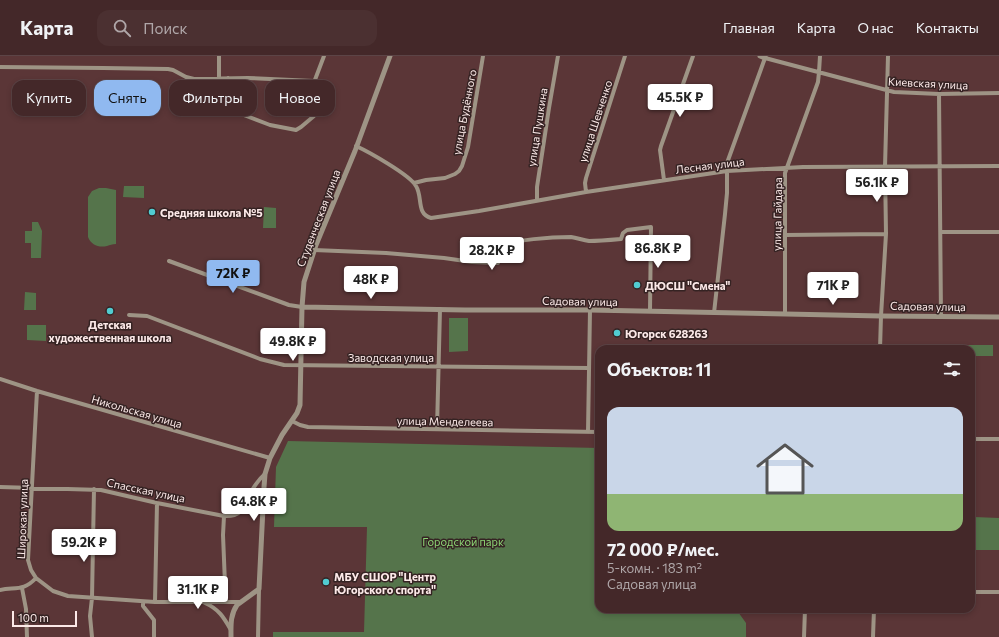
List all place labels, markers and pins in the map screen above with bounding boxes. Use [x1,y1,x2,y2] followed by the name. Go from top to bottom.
[643,84,717,118] pin: 45.5K ₽
[840,169,914,203] pin: 56.1K ₽
[160,206,263,219] place label: Средняя школа №5
[147,207,157,217] marker: Средняя школа №5
[621,235,695,269] pin: 86.8K ₽
[455,237,529,271] pin: 28.2K ₽
[205,260,261,294] pin: 72K ₽
[343,266,399,300] pin: 48K ₽
[805,272,861,306] pin: 71K ₽
[645,279,731,292] place label: ДЮСШ "Смена"
[632,280,642,290] marker: ДЮСШ "Смена"
[105,306,115,316] marker: Детская художественная школа
[49,318,172,344] place label: Детская художественная школа
[625,327,708,340] place label: Югорск 628263
[256,328,330,362] pin: 49.8K ₽
[612,328,622,338] marker: Югорск 628263
[217,488,291,522] pin: 64.8K ₽
[47,529,121,563] pin: 59.2K ₽
[334,570,436,596] place label: МБУ СШОР "Центр Югорского спорта"
[161,576,235,610] pin: 31.1K ₽
[321,577,331,587] marker: МБУ СШОР "Центр Югорского спорта"

